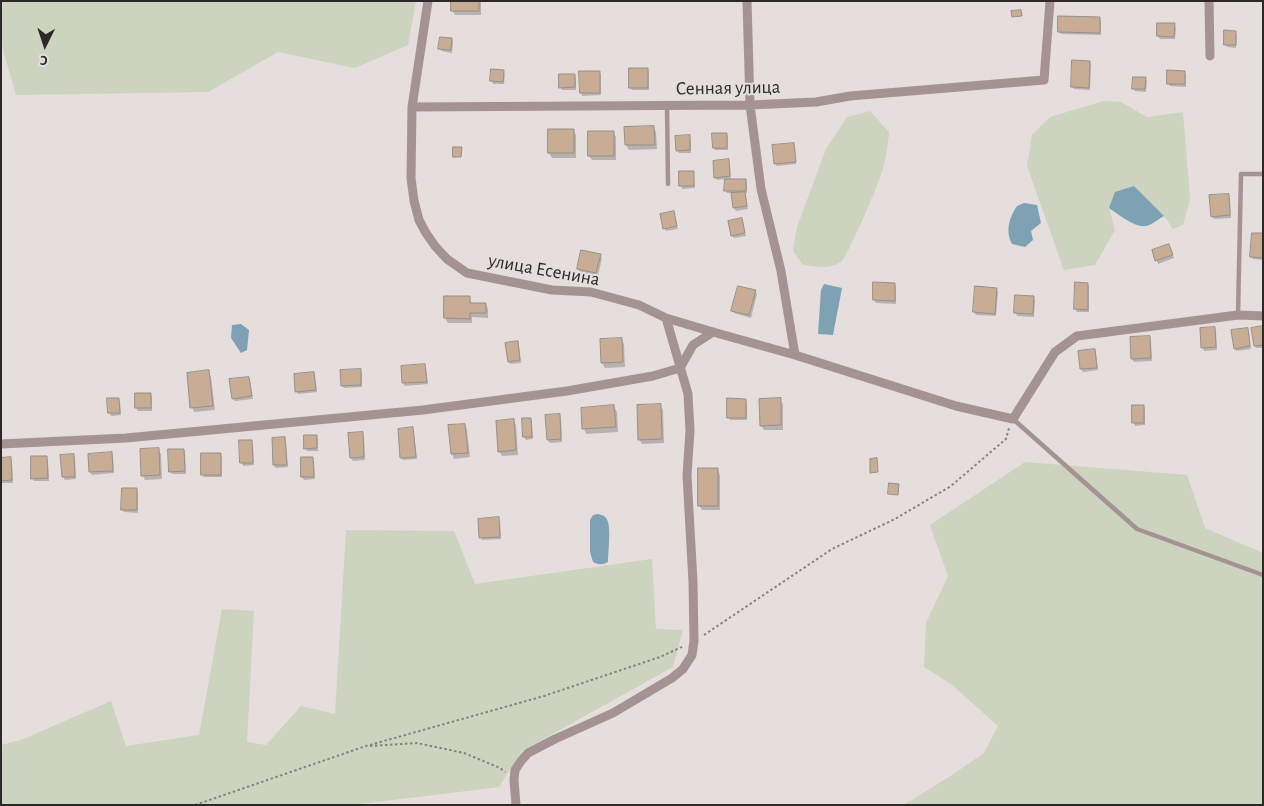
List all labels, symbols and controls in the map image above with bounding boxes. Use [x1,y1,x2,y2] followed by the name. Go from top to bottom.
[20,20,70,70] north arrow
[40,53,48,67] text: С
[675,76,781,100] street label: Сенная улица
[486,249,602,291] street label: улица Есенина

